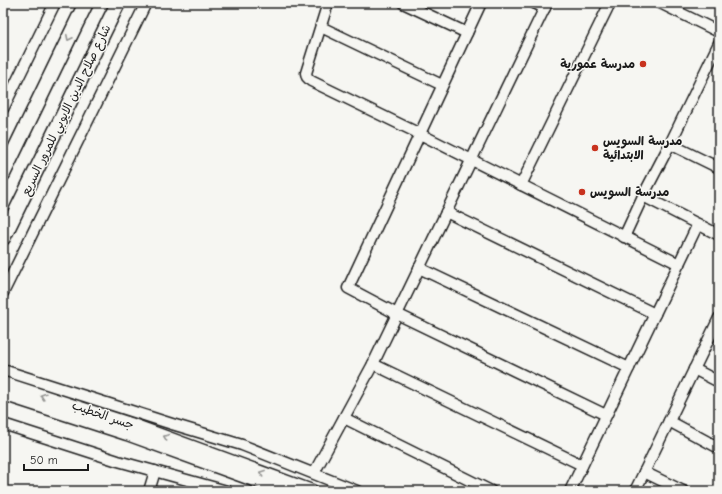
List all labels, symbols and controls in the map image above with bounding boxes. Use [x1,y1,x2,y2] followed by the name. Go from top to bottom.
[18,22,117,200] street label: شارع صلاح الدين الايوبي للمرور السريع
[66,34,74,41] one-way arrow
[560,57,635,72] place label: مدرسة عمورية
[638,59,648,69] marker: مدرسة عمورية
[603,134,682,162] place label: مدرسة السويس الابتدائية
[590,143,600,153] marker: مدرسة السويس الابتدائية
[590,185,669,200] place label: مدرسة السويس
[577,187,587,197] marker: مدرسة السويس
[40,392,47,400] one-way arrow
[70,398,136,433] street label: جسر الخطيب
[163,434,170,442] one-way arrow
[24,446,88,472] scale bar
[30,453,58,467] text: 50 m
[259,469,266,477] one-way arrow

